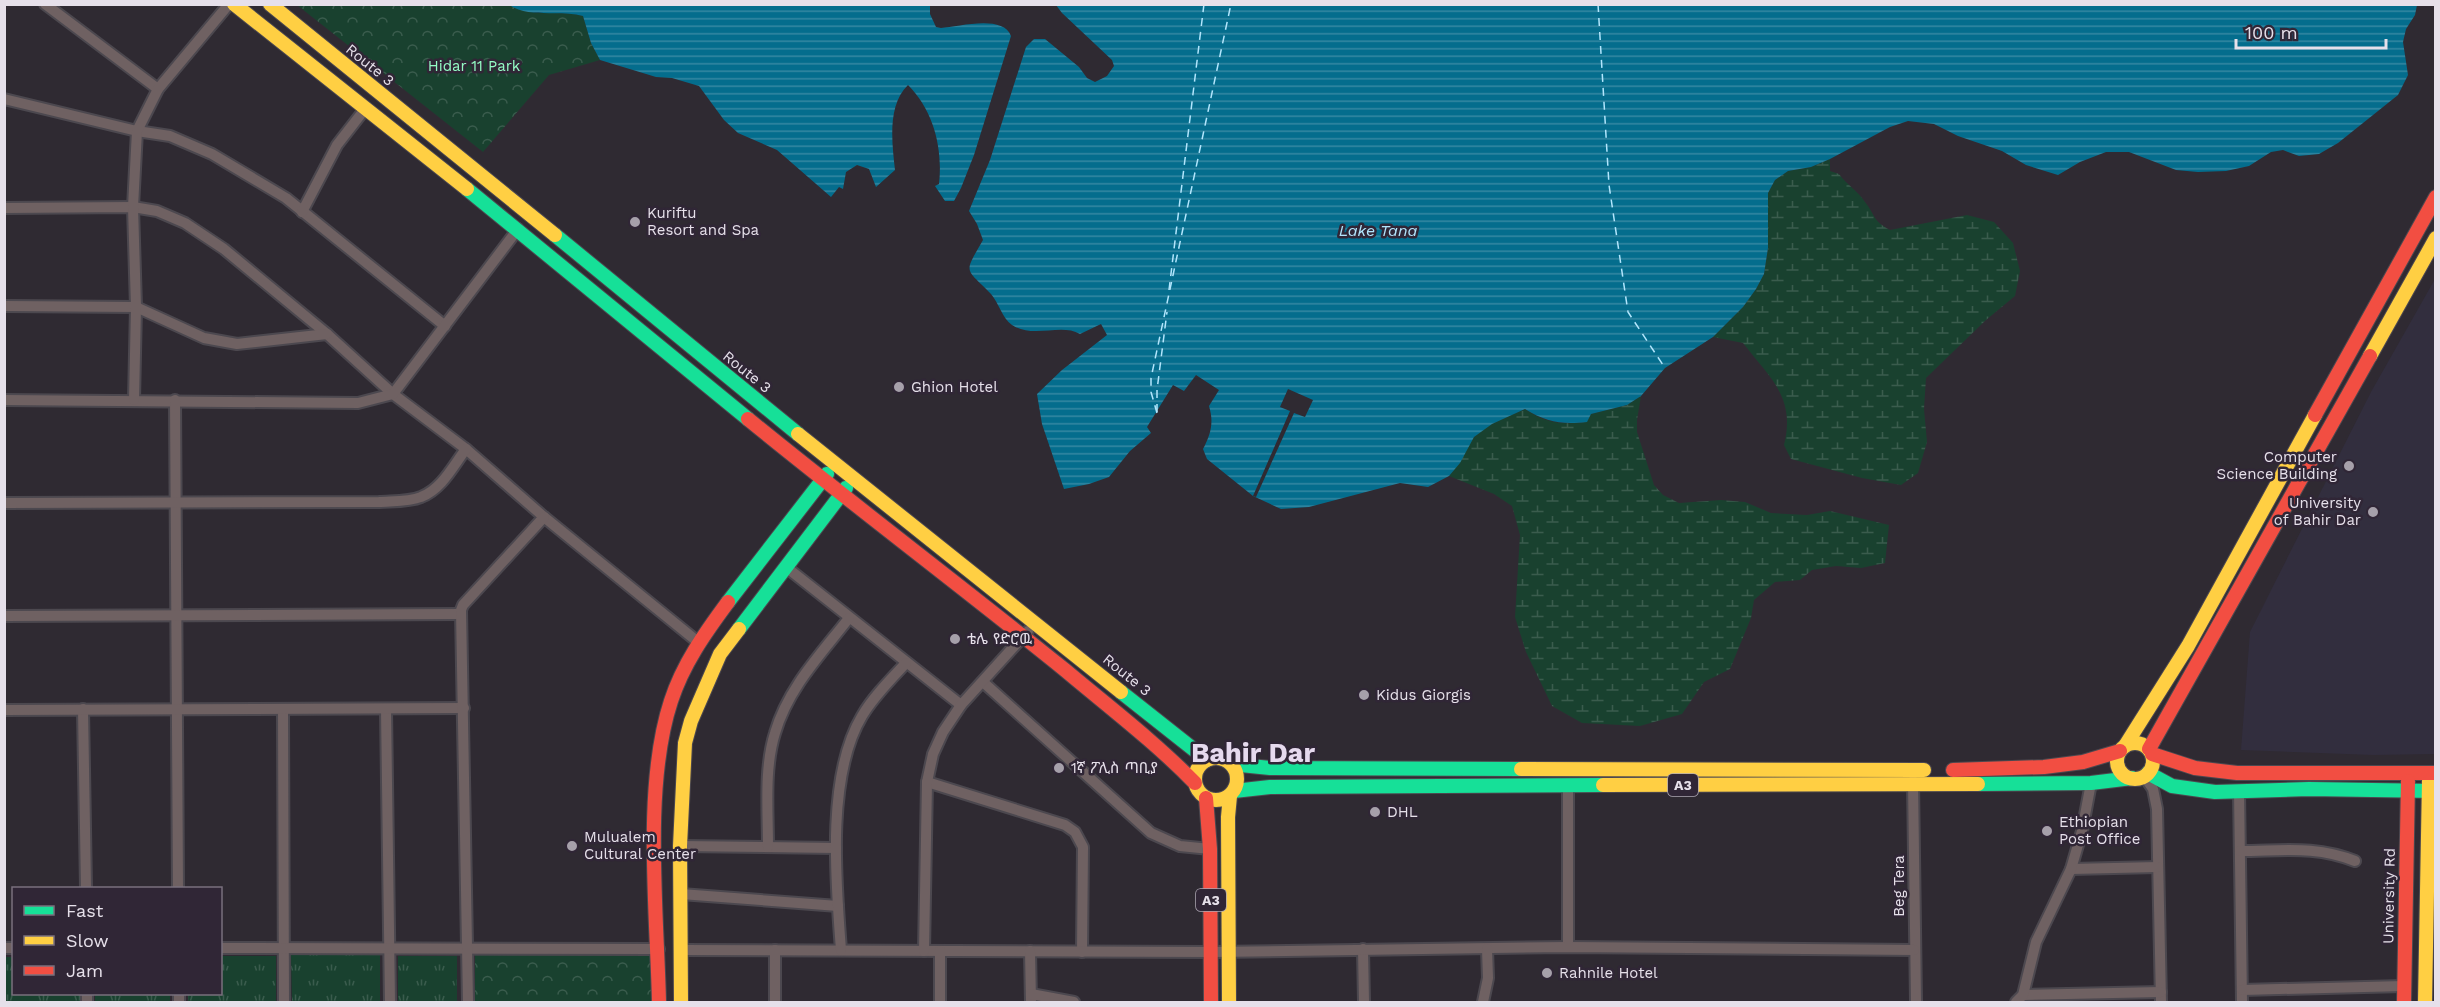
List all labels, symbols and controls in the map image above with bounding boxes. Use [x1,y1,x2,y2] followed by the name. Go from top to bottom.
[2236,12,2386,50] scale bar
[2245,22,2298,43] text: 100 m
[342,40,398,90] street label: Route 3
[428,57,521,75] park label: Hidar 11 Park
[647,204,760,239] place label: Kuriftu Resort and Spa
[628,215,642,229] marker: Kuriftu Resort and Spa
[1339,221,1417,240] water label: Lake Tana
[719,347,775,397] street label: Route 3
[911,378,998,396] place label: Ghion Hotel
[892,380,906,394] marker: Ghion Hotel
[2217,448,2337,483] place label: Computer Science Building
[2342,459,2356,473] marker: Computer Science Building
[2274,494,2361,529] place label: University of Bahir Dar
[2366,505,2380,519] marker: University of Bahir Dar
[967,630,1032,648] place label: ቴሌ የድሮዉ
[948,632,962,646] marker: ቴሌ የድሮዉ
[1099,650,1155,700] street label: Route 3
[1376,686,1471,704] place label: Kidus Giorgis
[1357,688,1371,702] marker: Kidus Giorgis
[1191,737,1315,769] district label: Bahir Dar
[1071,759,1158,777] place label: 1ኛ ፖሊስ ጣቢያ
[1052,761,1066,775] marker: 1ኛ ፖሊስ ጣቢያ
[1668,774,1698,796] road number: A3
[1387,803,1418,821] place label: DHL
[1368,805,1382,819] marker: DHL
[2059,813,2140,848] place label: Ethiopian Post Office
[2040,824,2054,838] marker: Ethiopian Post Office
[584,828,696,863] place label: Mulualem Cultural Center
[565,839,579,853] marker: Mulualem Cultural Center
[2379,848,2399,944] street label: University Rd
[1890,855,1908,917] street label: Beg Tera
[12,887,222,995] legend
[1196,889,1226,911] road number: A3
[66,900,104,921] text: Fast
[66,930,109,951] text: Slow
[66,960,103,981] text: Jam
[1559,964,1658,982] place label: Rahnile Hotel
[1540,966,1554,980] marker: Rahnile Hotel

